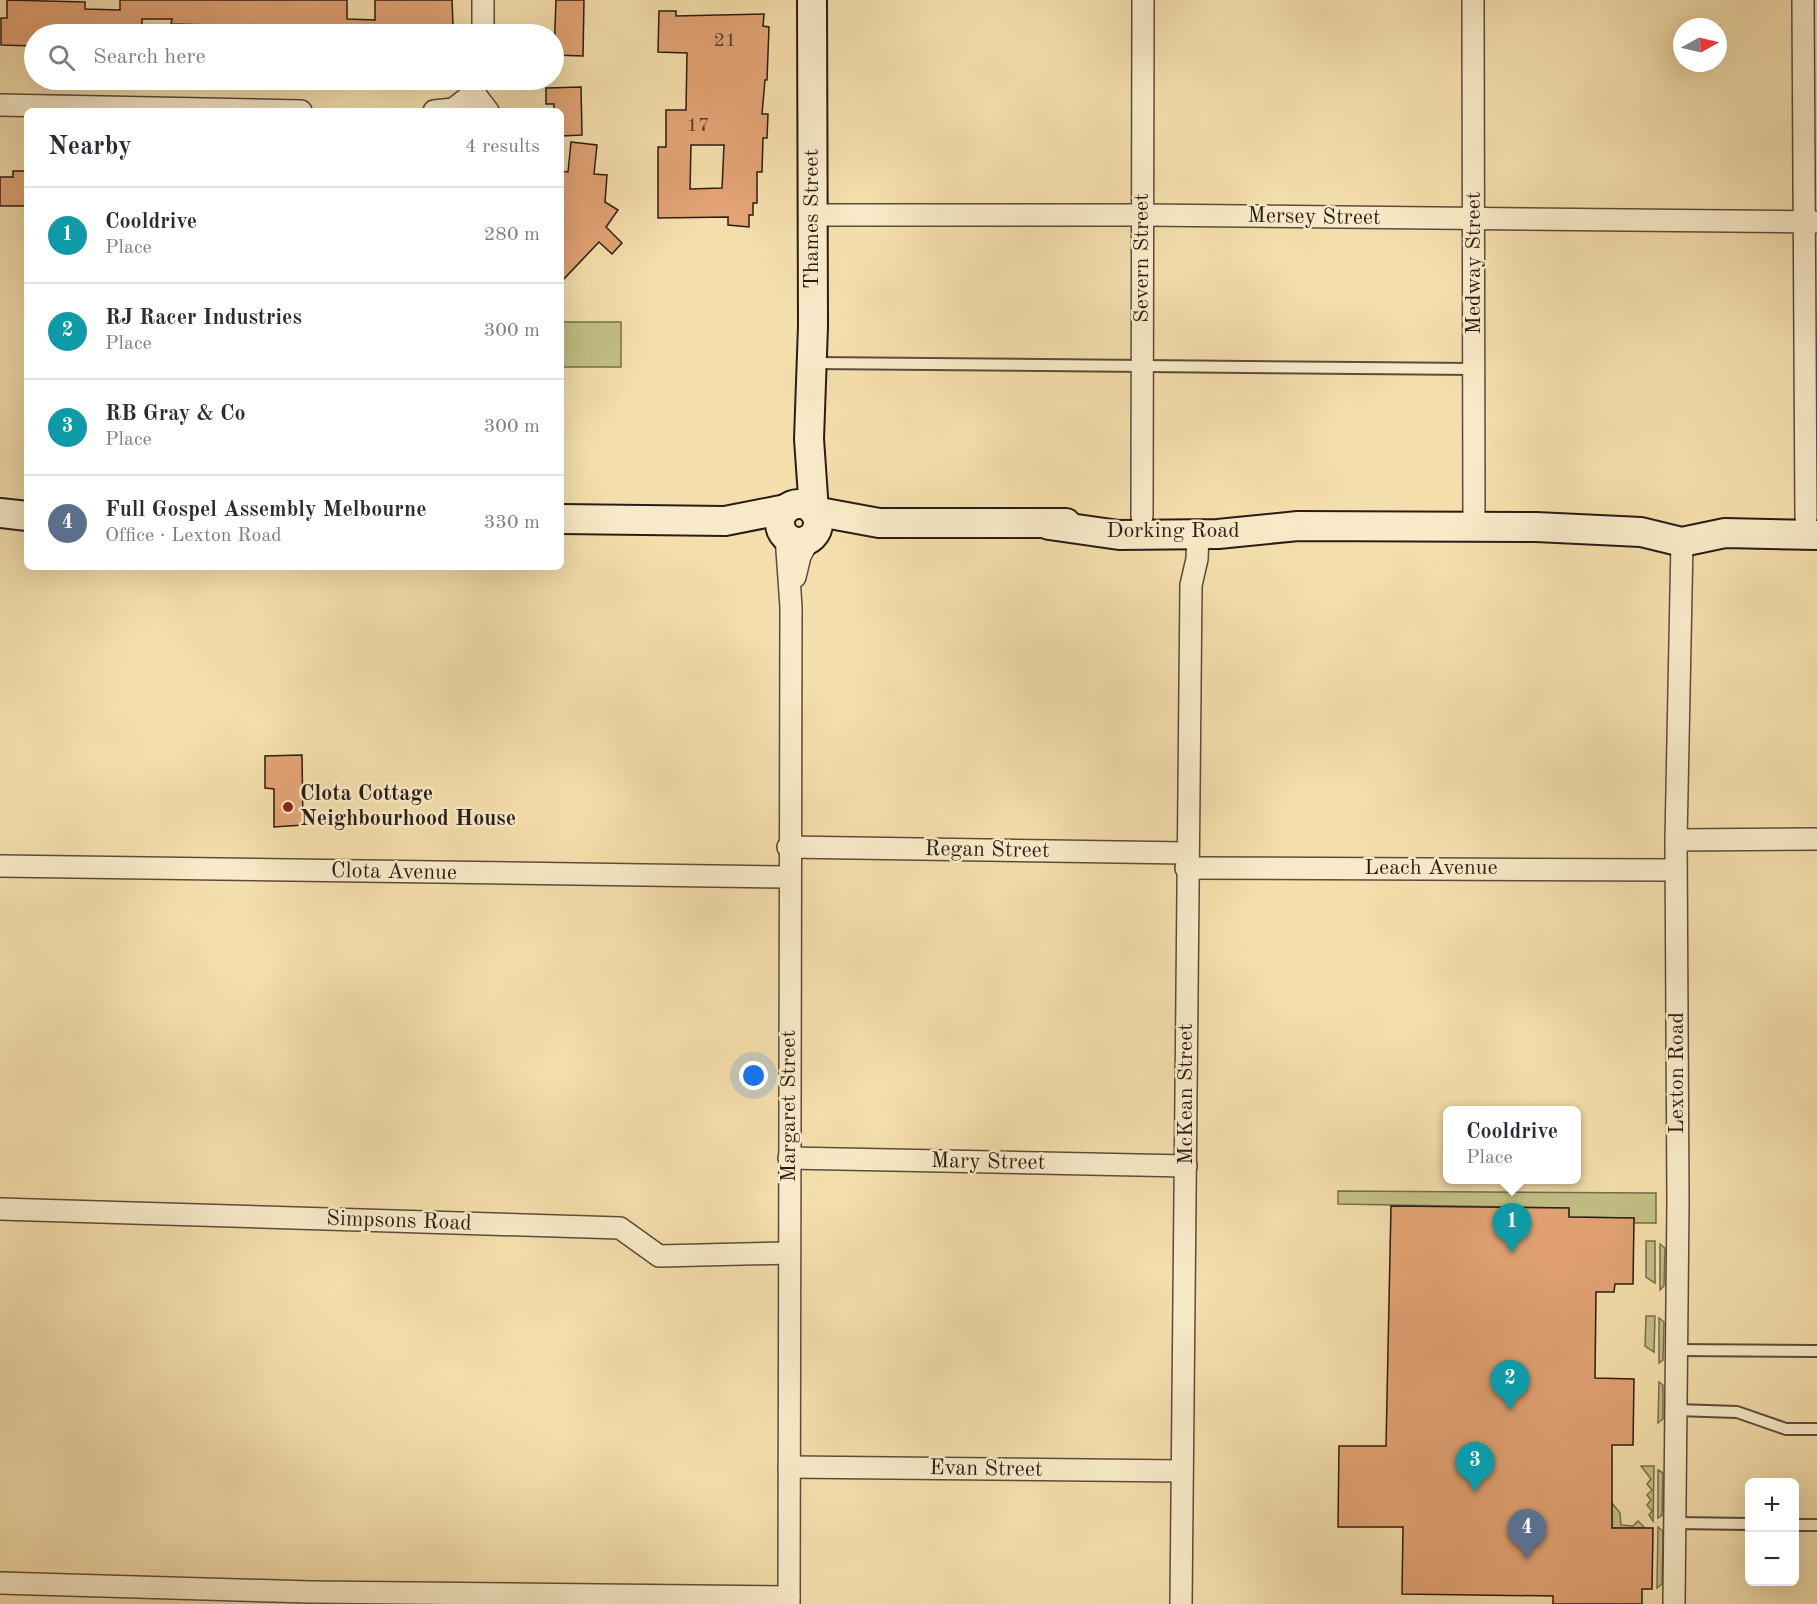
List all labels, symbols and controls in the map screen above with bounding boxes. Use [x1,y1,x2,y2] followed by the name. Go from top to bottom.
[1673,18,1727,72] north arrow
[24,24,564,90] search box
[713,31,737,51] house number: 21
[45,41,78,74] icon: search
[93,46,206,68] text: Search here
[686,116,710,136] house number: 17
[48,134,132,160] text: Nearby
[465,137,540,157] text: 4 results
[801,149,823,289] street label: Thames Street
[1463,191,1485,335] street label: Medway Street
[1131,193,1153,323] street label: Severn Street
[1247,205,1381,229] street label: Mersey Street
[105,211,197,233] text: Cooldrive
[62,225,73,245] text: 1
[484,225,540,245] text: 280 m
[105,238,152,258] text: Place
[105,307,302,329] text: RJ Racer Industries
[62,321,73,341] text: 2
[484,321,540,341] text: 300 m
[105,334,152,354] text: Place
[105,403,246,425] text: RB Gray & Co
[62,417,73,437] text: 3
[484,417,540,437] text: 300 m
[105,430,152,450] text: Place
[105,499,427,521] text: Full Gospel Assembly Melbourne
[62,513,73,533] text: 4
[484,513,540,533] text: 330 m
[1106,520,1240,542] street label: Dorking Road
[105,526,282,546] text: Office · Lexton Road
[300,783,516,830] place label: Clota Cottage Neighbourhood House
[281,800,295,814] marker: Clota Cottage Neighbourhood House
[924,838,1050,862] street label: Regan Street
[1364,857,1498,879] street label: Leach Avenue
[331,860,457,884] street label: Clota Avenue
[1666,1012,1688,1134] street label: Lexton Road
[1175,1023,1197,1165] street label: McKean Street
[778,1030,800,1182] street label: Margaret Street
[739,1061,768,1090] your location
[1443,1106,1581,1184] popup
[1466,1121,1558,1143] text: Cooldrive
[1466,1148,1513,1168] text: Place
[931,1150,1045,1174] street label: Mary Street
[1492,1204,1532,1253] pin: 1
[326,1207,472,1235] street label: Simpsons Road
[1490,1360,1530,1410] pin: 2
[1456,1442,1494,1492] pin: 3
[929,1457,1043,1481] street label: Evan Street
[1745,1478,1799,1586] map controls
[1745,1478,1799,1532] button: +
[1508,1510,1546,1559] pin: 4
[1745,1532,1799,1586] button: −

